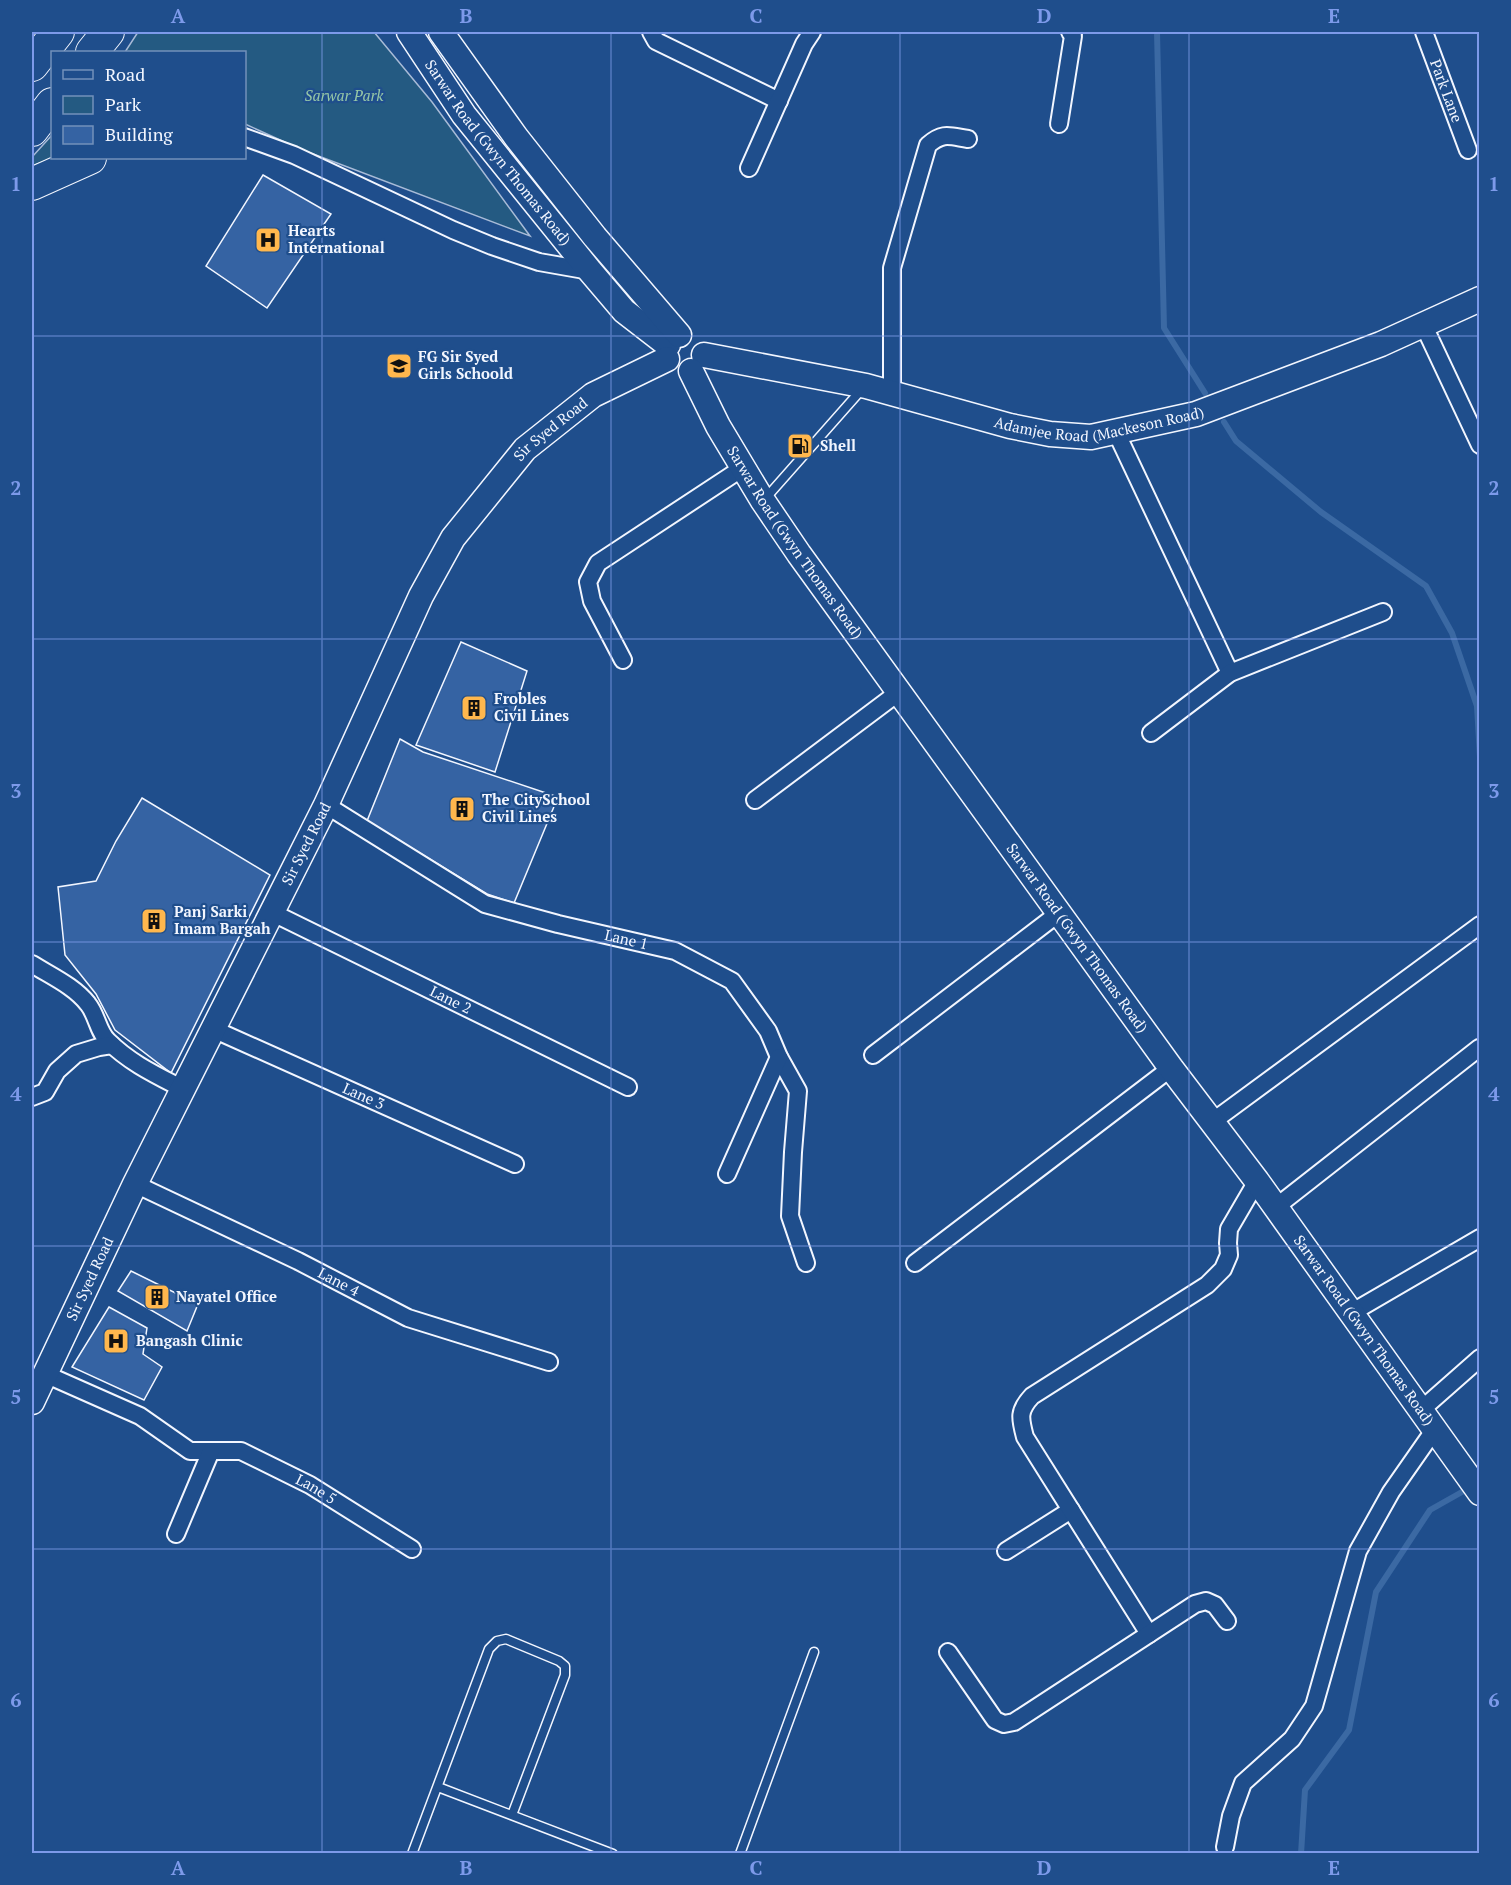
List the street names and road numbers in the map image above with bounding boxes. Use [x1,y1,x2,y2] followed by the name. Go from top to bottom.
[421,55,576,249] street label: Sarwar Road (Gwyn Thomas Road)
[1426,56,1468,125] street label: Park Lane
[508,392,591,465] street label: Sir Syed Road
[992,401,1206,446] street label: Adamjee Road (Mackeson Road)
[723,442,868,643] street label: Sarwar Road (Gwyn Thomas Road)
[276,799,335,888] street label: Sir Syed Road
[1002,839,1153,1036] street label: Sarwar Road (Gwyn Thomas Road)
[603,924,650,953] street label: Lane 1
[427,980,475,1018] street label: Lane 2
[340,1077,388,1114] street label: Lane 3
[1290,1231,1439,1429] street label: Sarwar Road (Gwyn Thomas Road)
[61,1233,118,1324] street label: Sir Syed Road
[315,1262,363,1300] street label: Lane 4
[293,1469,341,1508] street label: Lane 5

